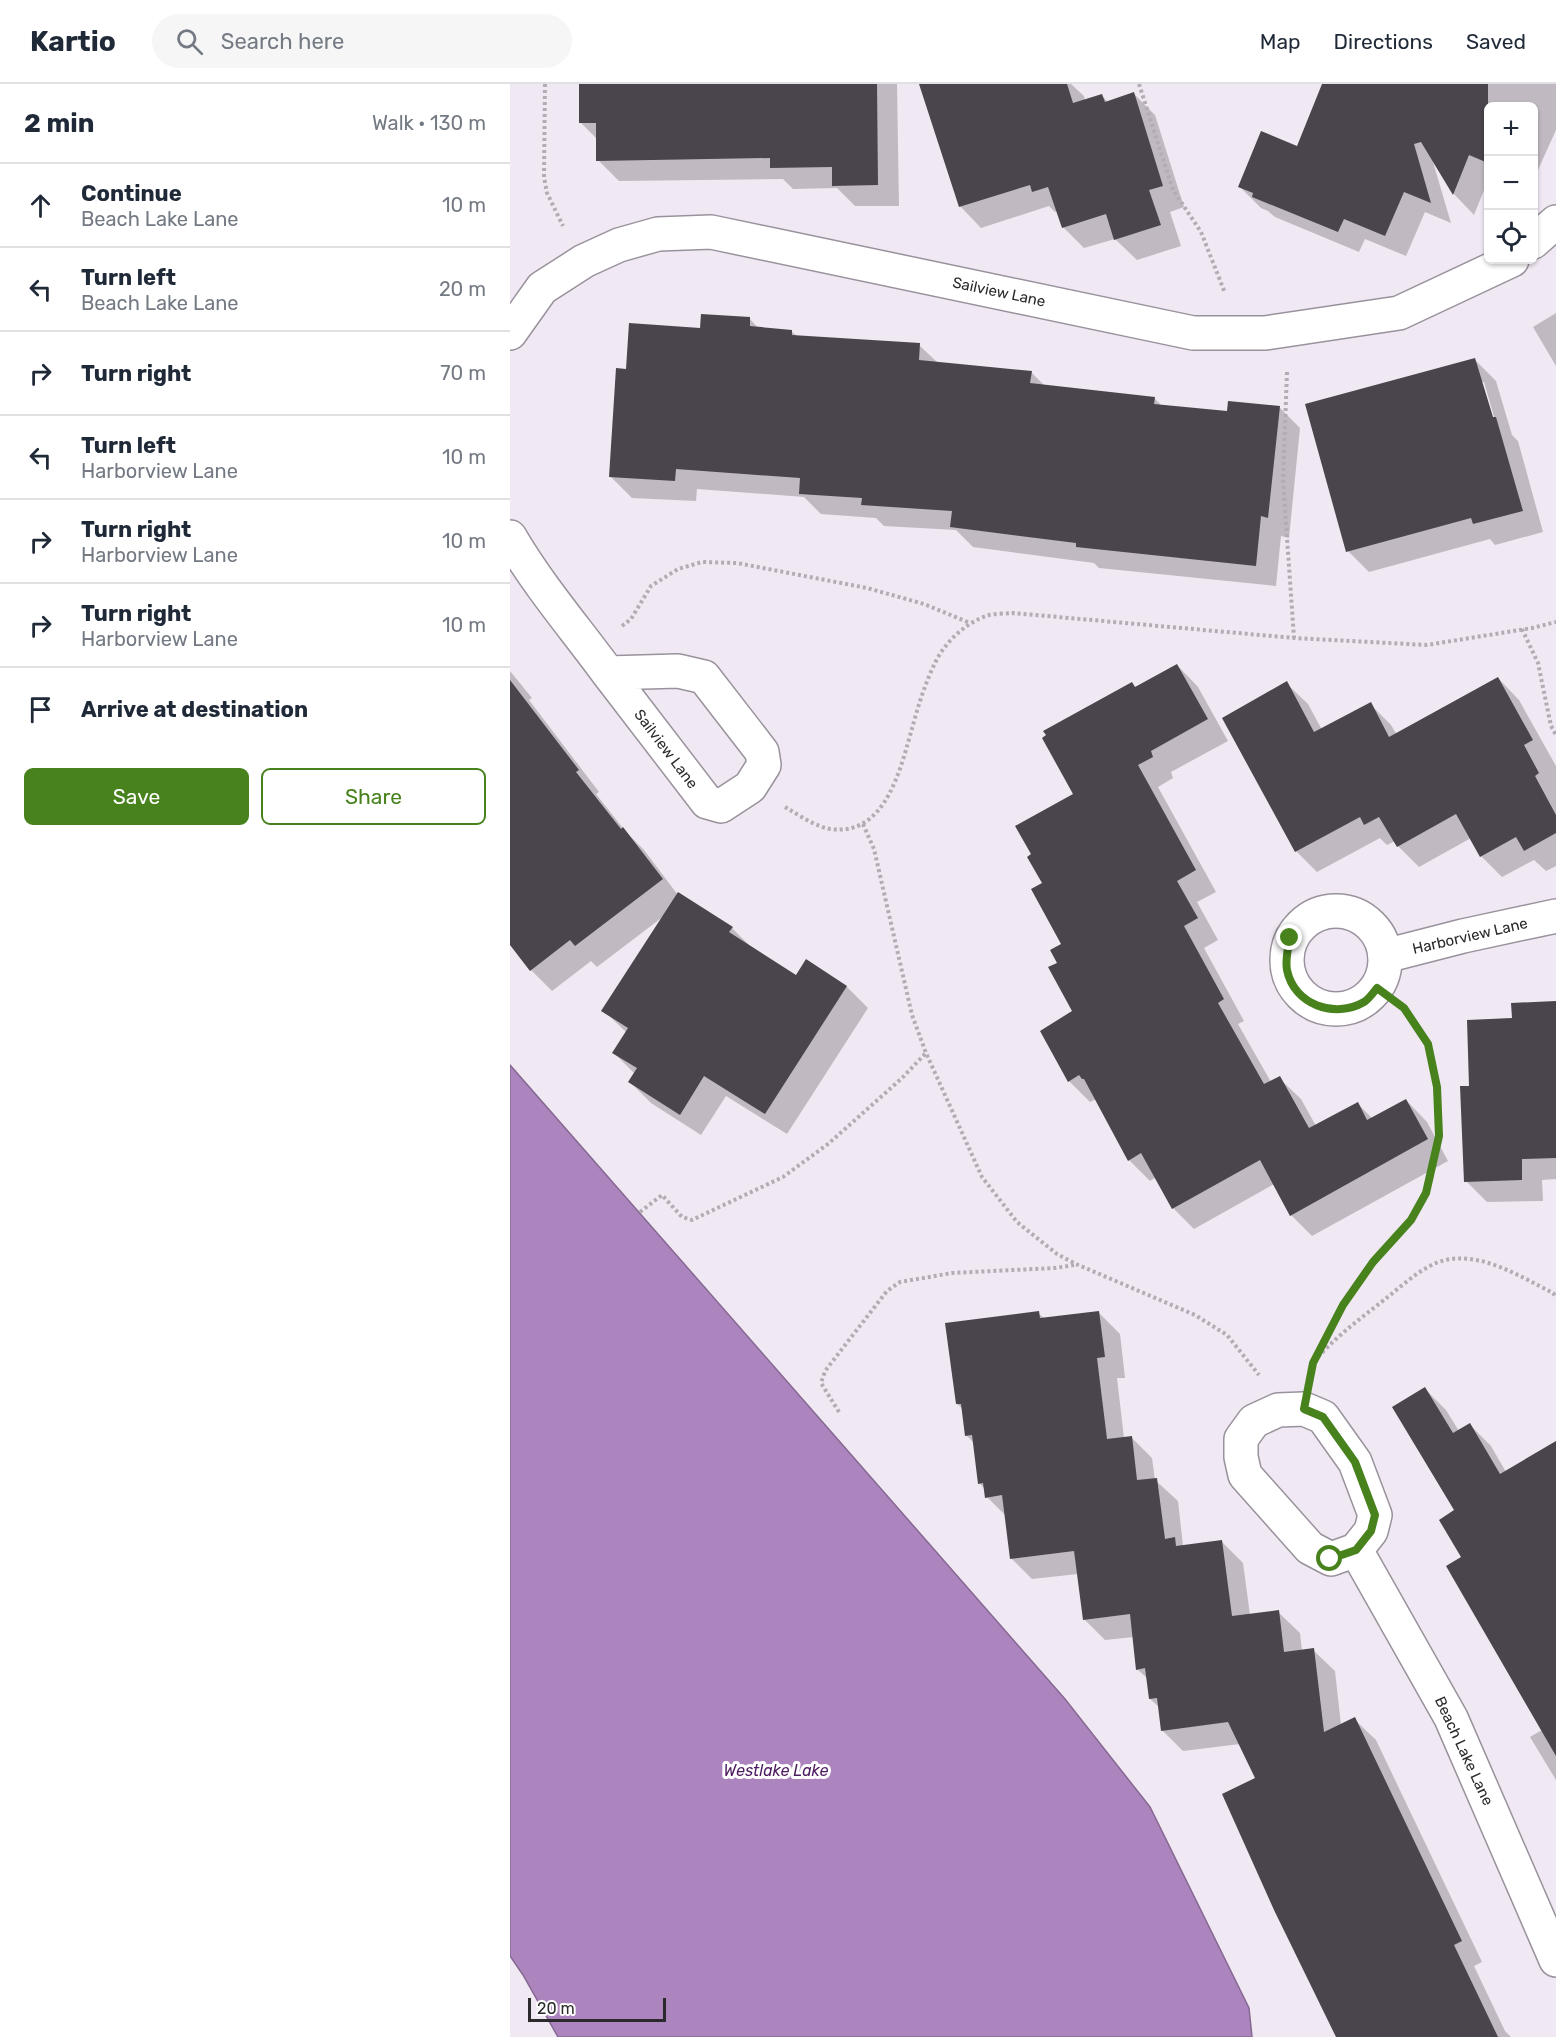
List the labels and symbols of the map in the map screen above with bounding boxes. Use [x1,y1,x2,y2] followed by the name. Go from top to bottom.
[951,273,1047,311] street label: Sailview Lane
[630,706,702,792] street label: Sailview Lane
[1411,914,1529,958] street label: Harborview Lane
[1276,924,1302,950] route end
[1316,1545,1342,1571] route start
[1431,1694,1497,1808] street label: Beach Lake Lane
[724,1761,828,1780] water label: Westlake Lake
[528,1995,666,2022] scale bar

